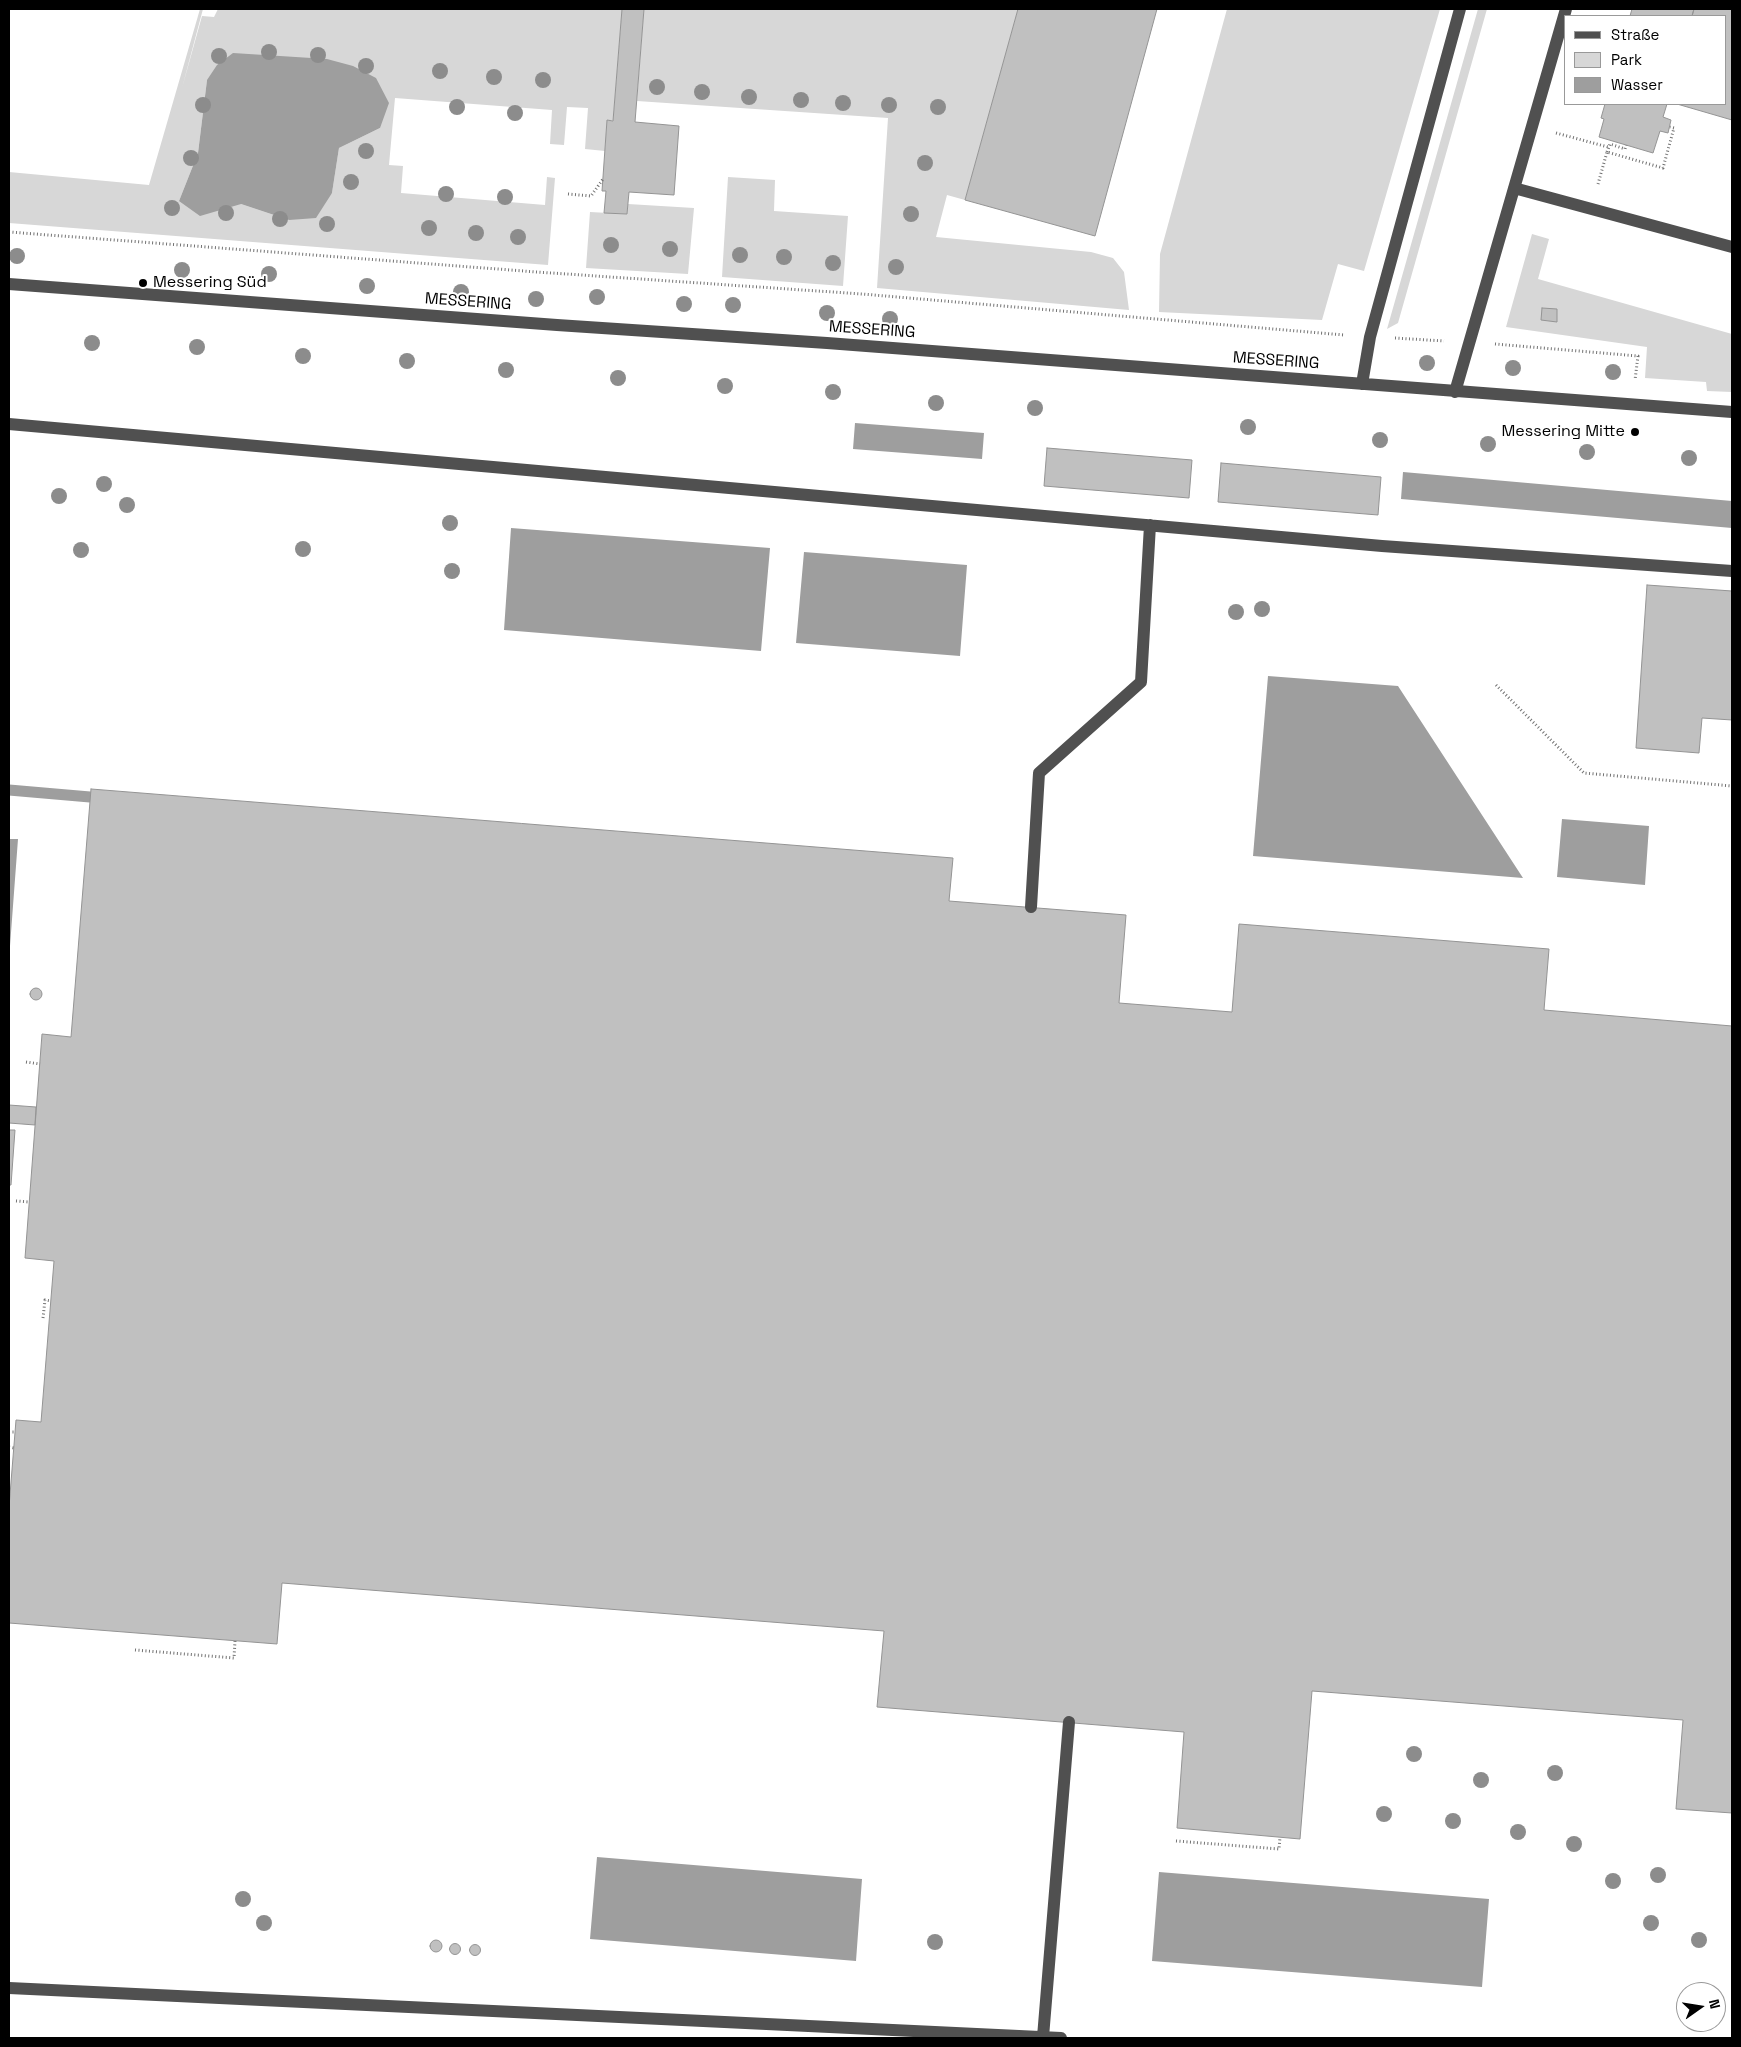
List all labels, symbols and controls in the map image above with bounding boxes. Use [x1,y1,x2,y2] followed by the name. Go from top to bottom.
[1564,15,1726,105] legend
[1611,25,1659,44] text: Straße
[1611,50,1642,69] text: Park
[1611,75,1663,94] text: Wasser
[153,273,267,293] place label: Messering Süd
[137,277,149,289] marker: Messering Süd
[424,289,512,315] street label: MESSERING
[828,317,916,343] street label: MESSERING
[1232,348,1320,374] street label: MESSERING
[1501,422,1625,442] place label: Messering Mitte
[1629,426,1641,438] marker: Messering Mitte
[1676,1982,1726,2032] north arrow
[1705,1997,1724,2010] text: N

